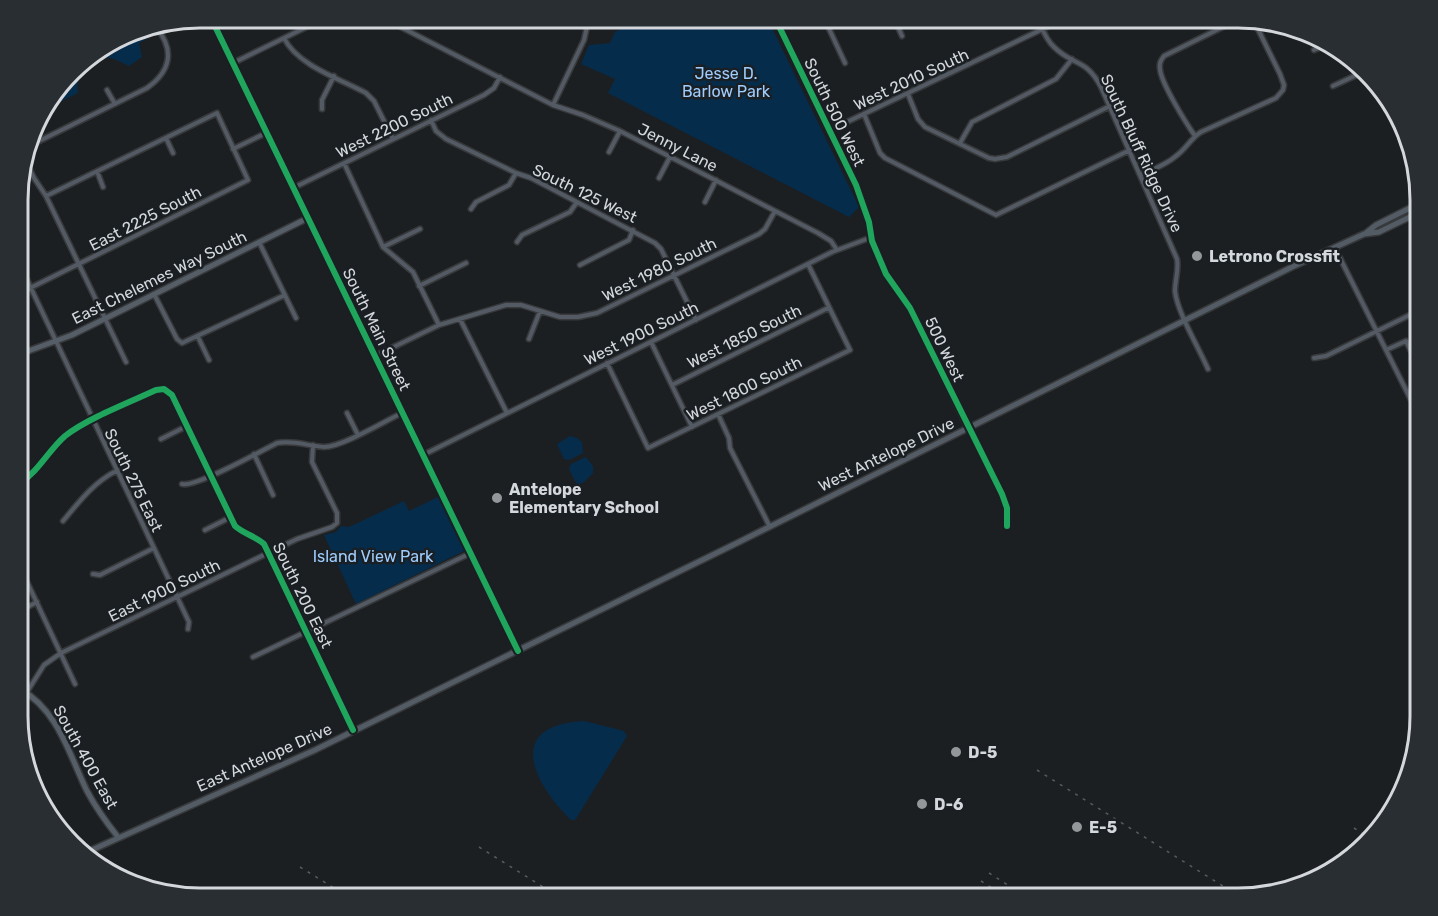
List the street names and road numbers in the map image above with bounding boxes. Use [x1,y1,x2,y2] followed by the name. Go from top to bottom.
[851,44,972,114] street label: West 2010 South
[800,55,869,169] street label: South 500 West
[1097,71,1187,235] street label: South Bluff Ridge Drive
[333,89,456,162] street label: West 2200 South
[635,119,721,176] street label: Jenny Lane
[529,160,640,227] street label: South 125 West
[86,182,204,255] street label: East 2225 South
[69,227,250,328] street label: East Chelemes Way South
[599,233,720,305] street label: West 1980 South
[339,265,414,394] street label: South Main Street
[581,297,702,369] street label: West 1900 South
[684,300,805,372] street label: West 1850 South
[921,314,968,385] street label: 500 West
[684,352,805,425] street label: West 1800 South
[815,413,957,496] street label: West Antelope Drive
[100,425,167,535] street label: South 275 East
[269,539,336,651] street label: South 200 East
[105,555,223,626] street label: East 1900 South
[49,702,122,812] street label: South 400 East
[194,719,335,796] street label: East Antelope Drive

